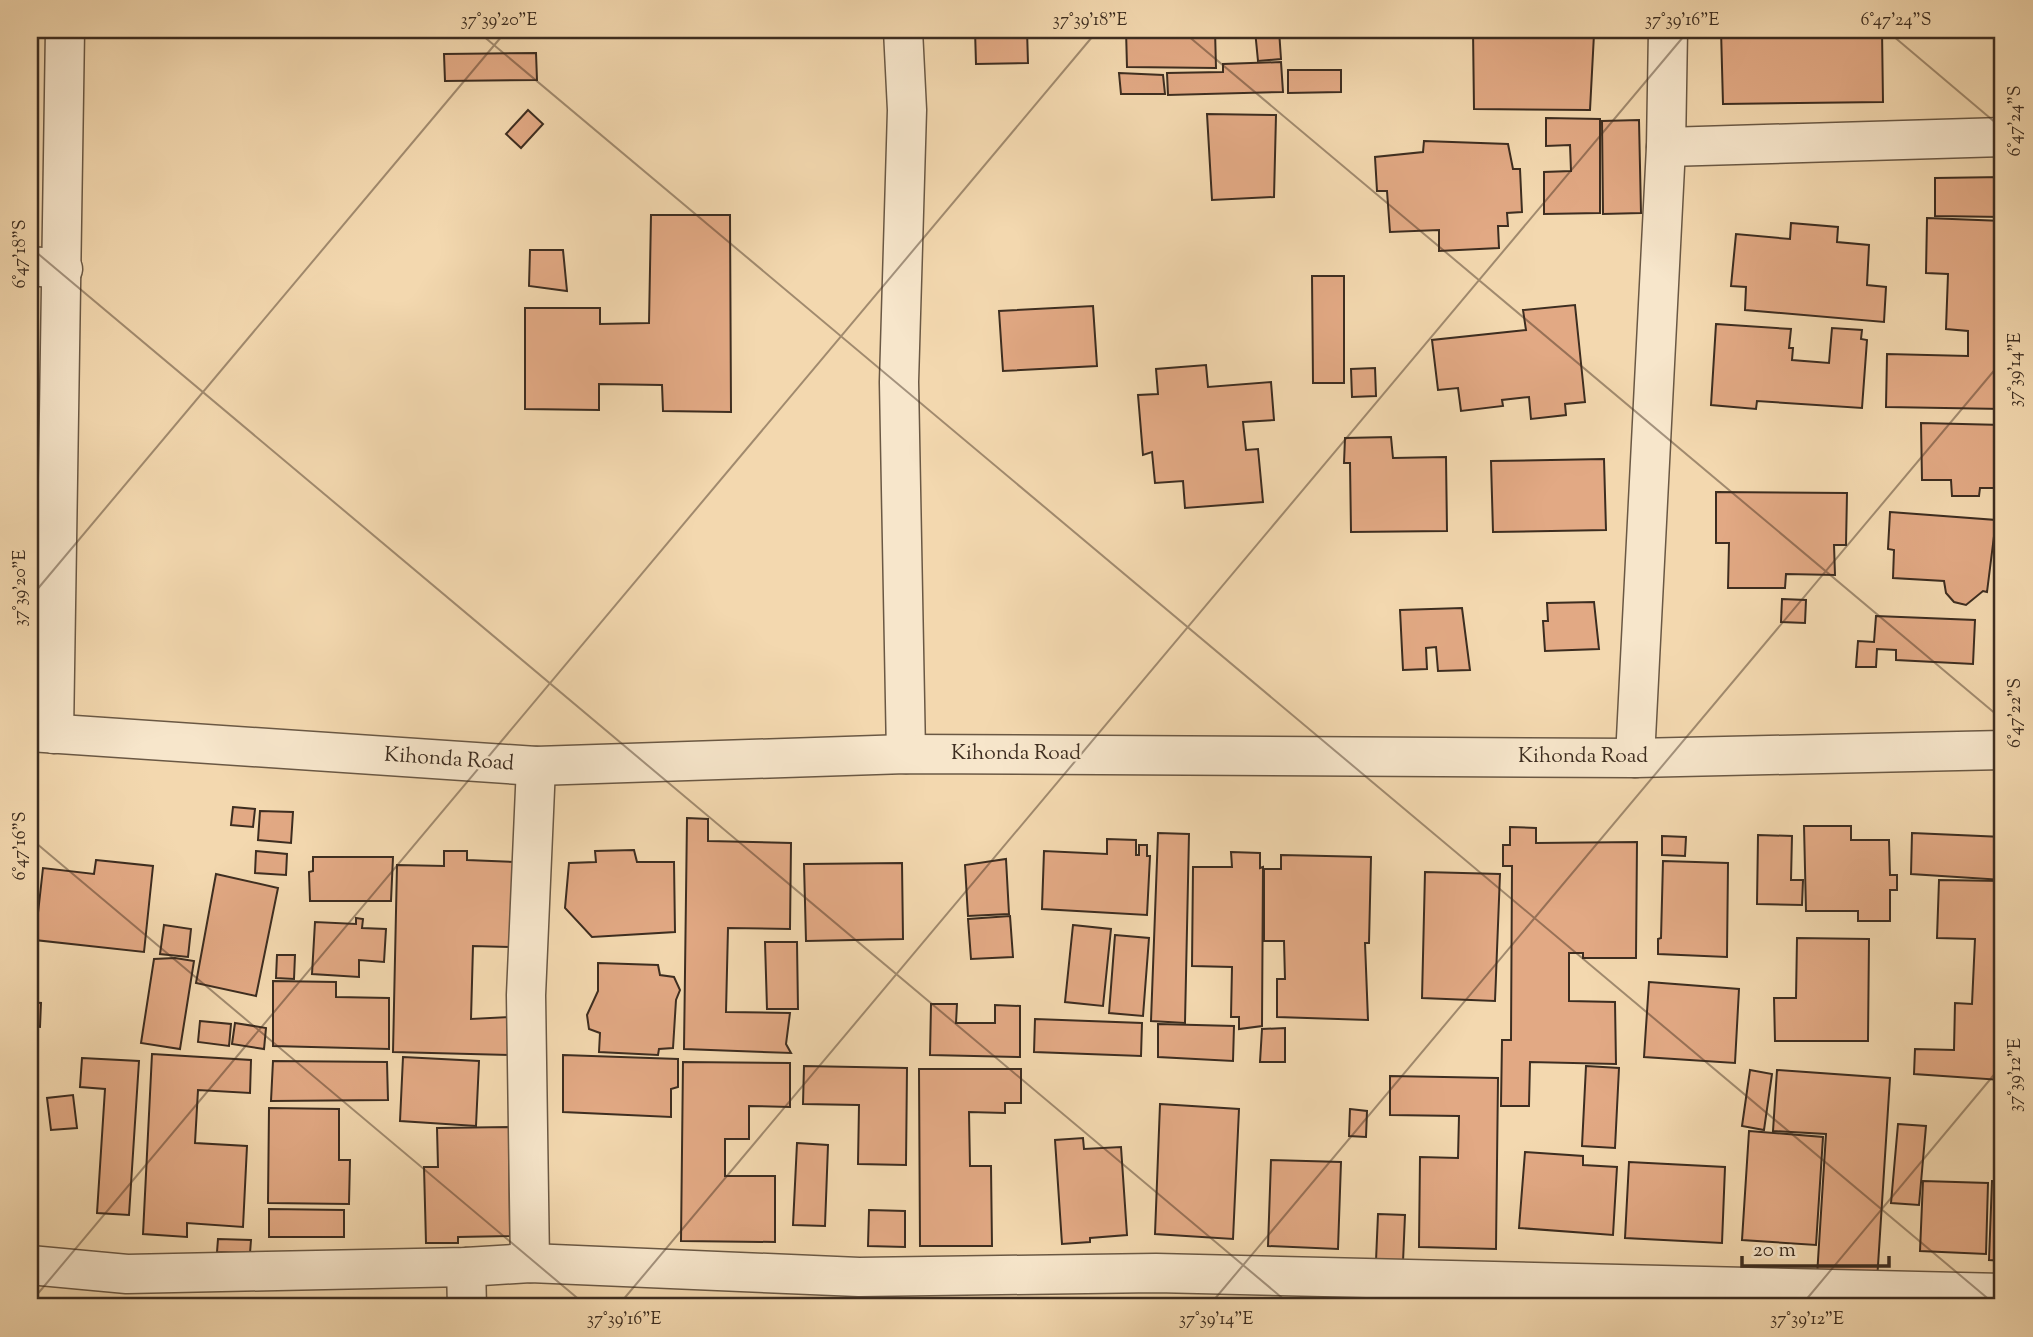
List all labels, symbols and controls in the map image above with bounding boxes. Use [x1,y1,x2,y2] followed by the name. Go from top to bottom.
[461,8,538,34] text: 37°39'20"E
[1053,8,1127,34] text: 37°39'18"E
[1645,8,1719,34] text: 37°39'16"E
[1861,8,1931,34] text: 6°47'24"S
[2003,86,2029,156] text: 6°47'24"S
[8,220,34,288] text: 6°47'18"S
[2003,333,2029,407] text: 37°39'14"E
[8,549,34,626] text: 37°39'20"E
[2003,678,2029,748] text: 6°47'22"S
[951,739,1081,769] street label: Kihonda Road
[383,740,515,780] street label: Kihonda Road
[1518,742,1648,772] street label: Kihonda Road
[8,812,34,880] text: 6°47'16"S
[2003,1038,2029,1112] text: 37°39'12"E
[1742,1225,1890,1269] scale bar
[1753,1236,1796,1266] text: 20 m
[587,1307,661,1333] text: 37°39'16"E
[1179,1307,1253,1333] text: 37°39'14"E
[1770,1307,1844,1333] text: 37°39'12"E

